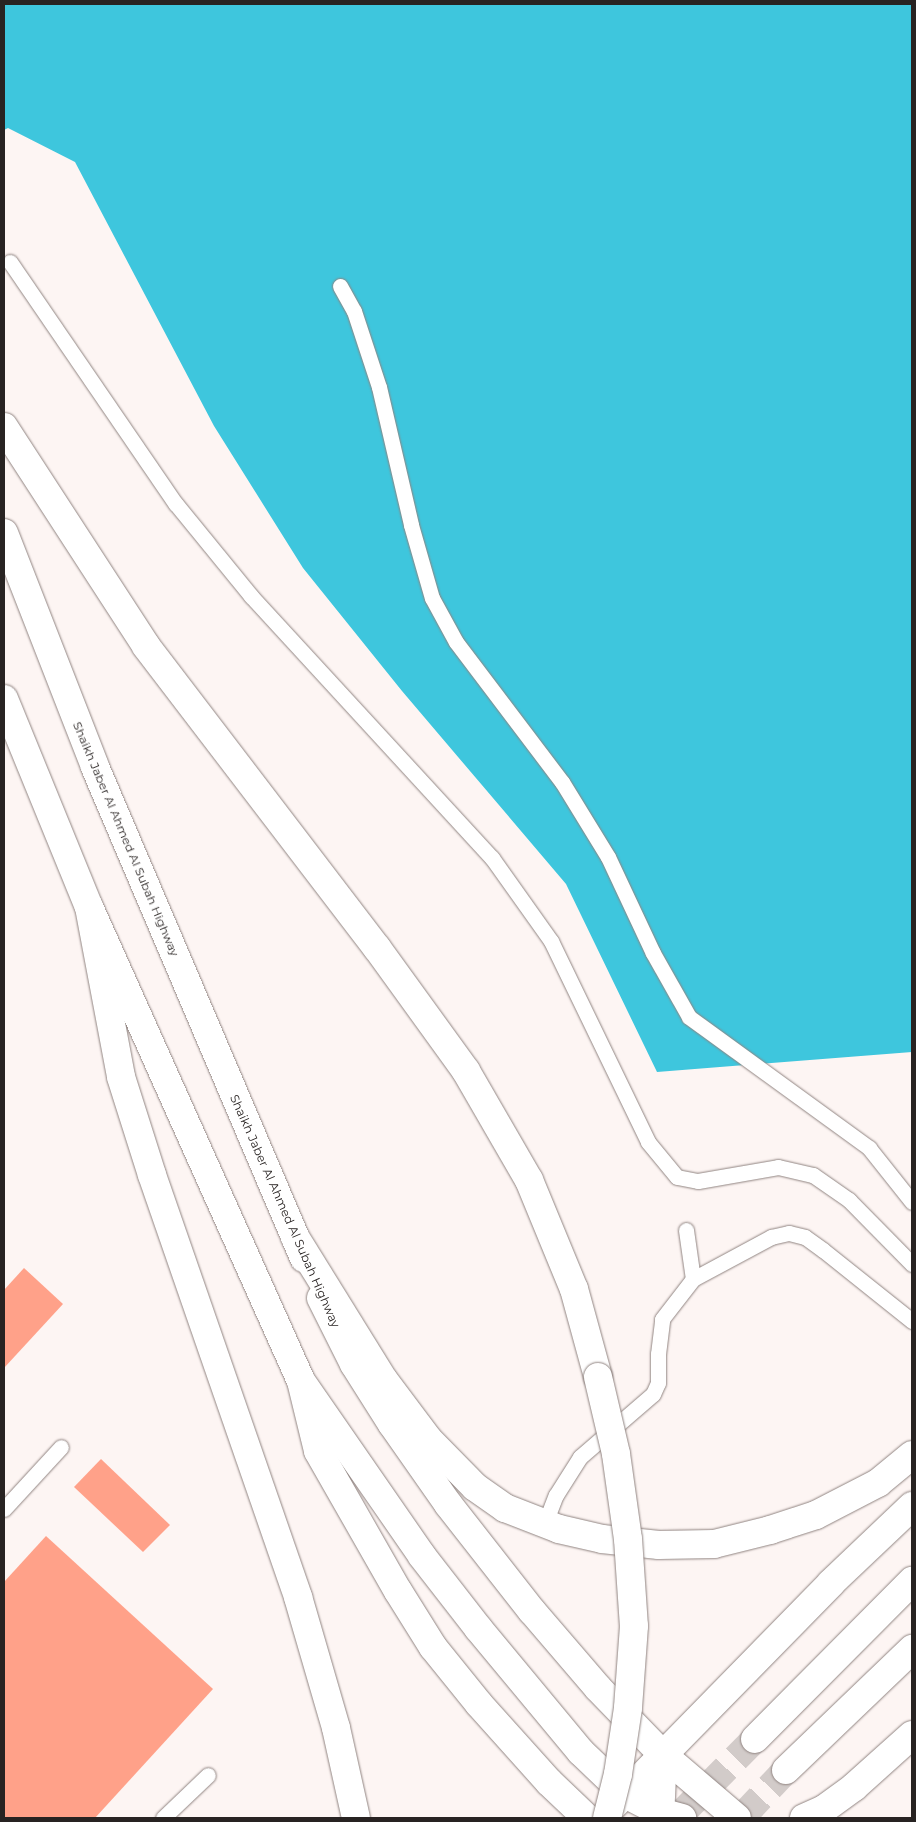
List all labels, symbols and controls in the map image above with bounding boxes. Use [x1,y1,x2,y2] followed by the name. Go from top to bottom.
[70,720,182,958] street label: Shaikh Jaber Al Ahmed Al Subah Highway
[227,1092,343,1330] street label: Shaikh Jaber Al Ahmed Al Subah Highway

